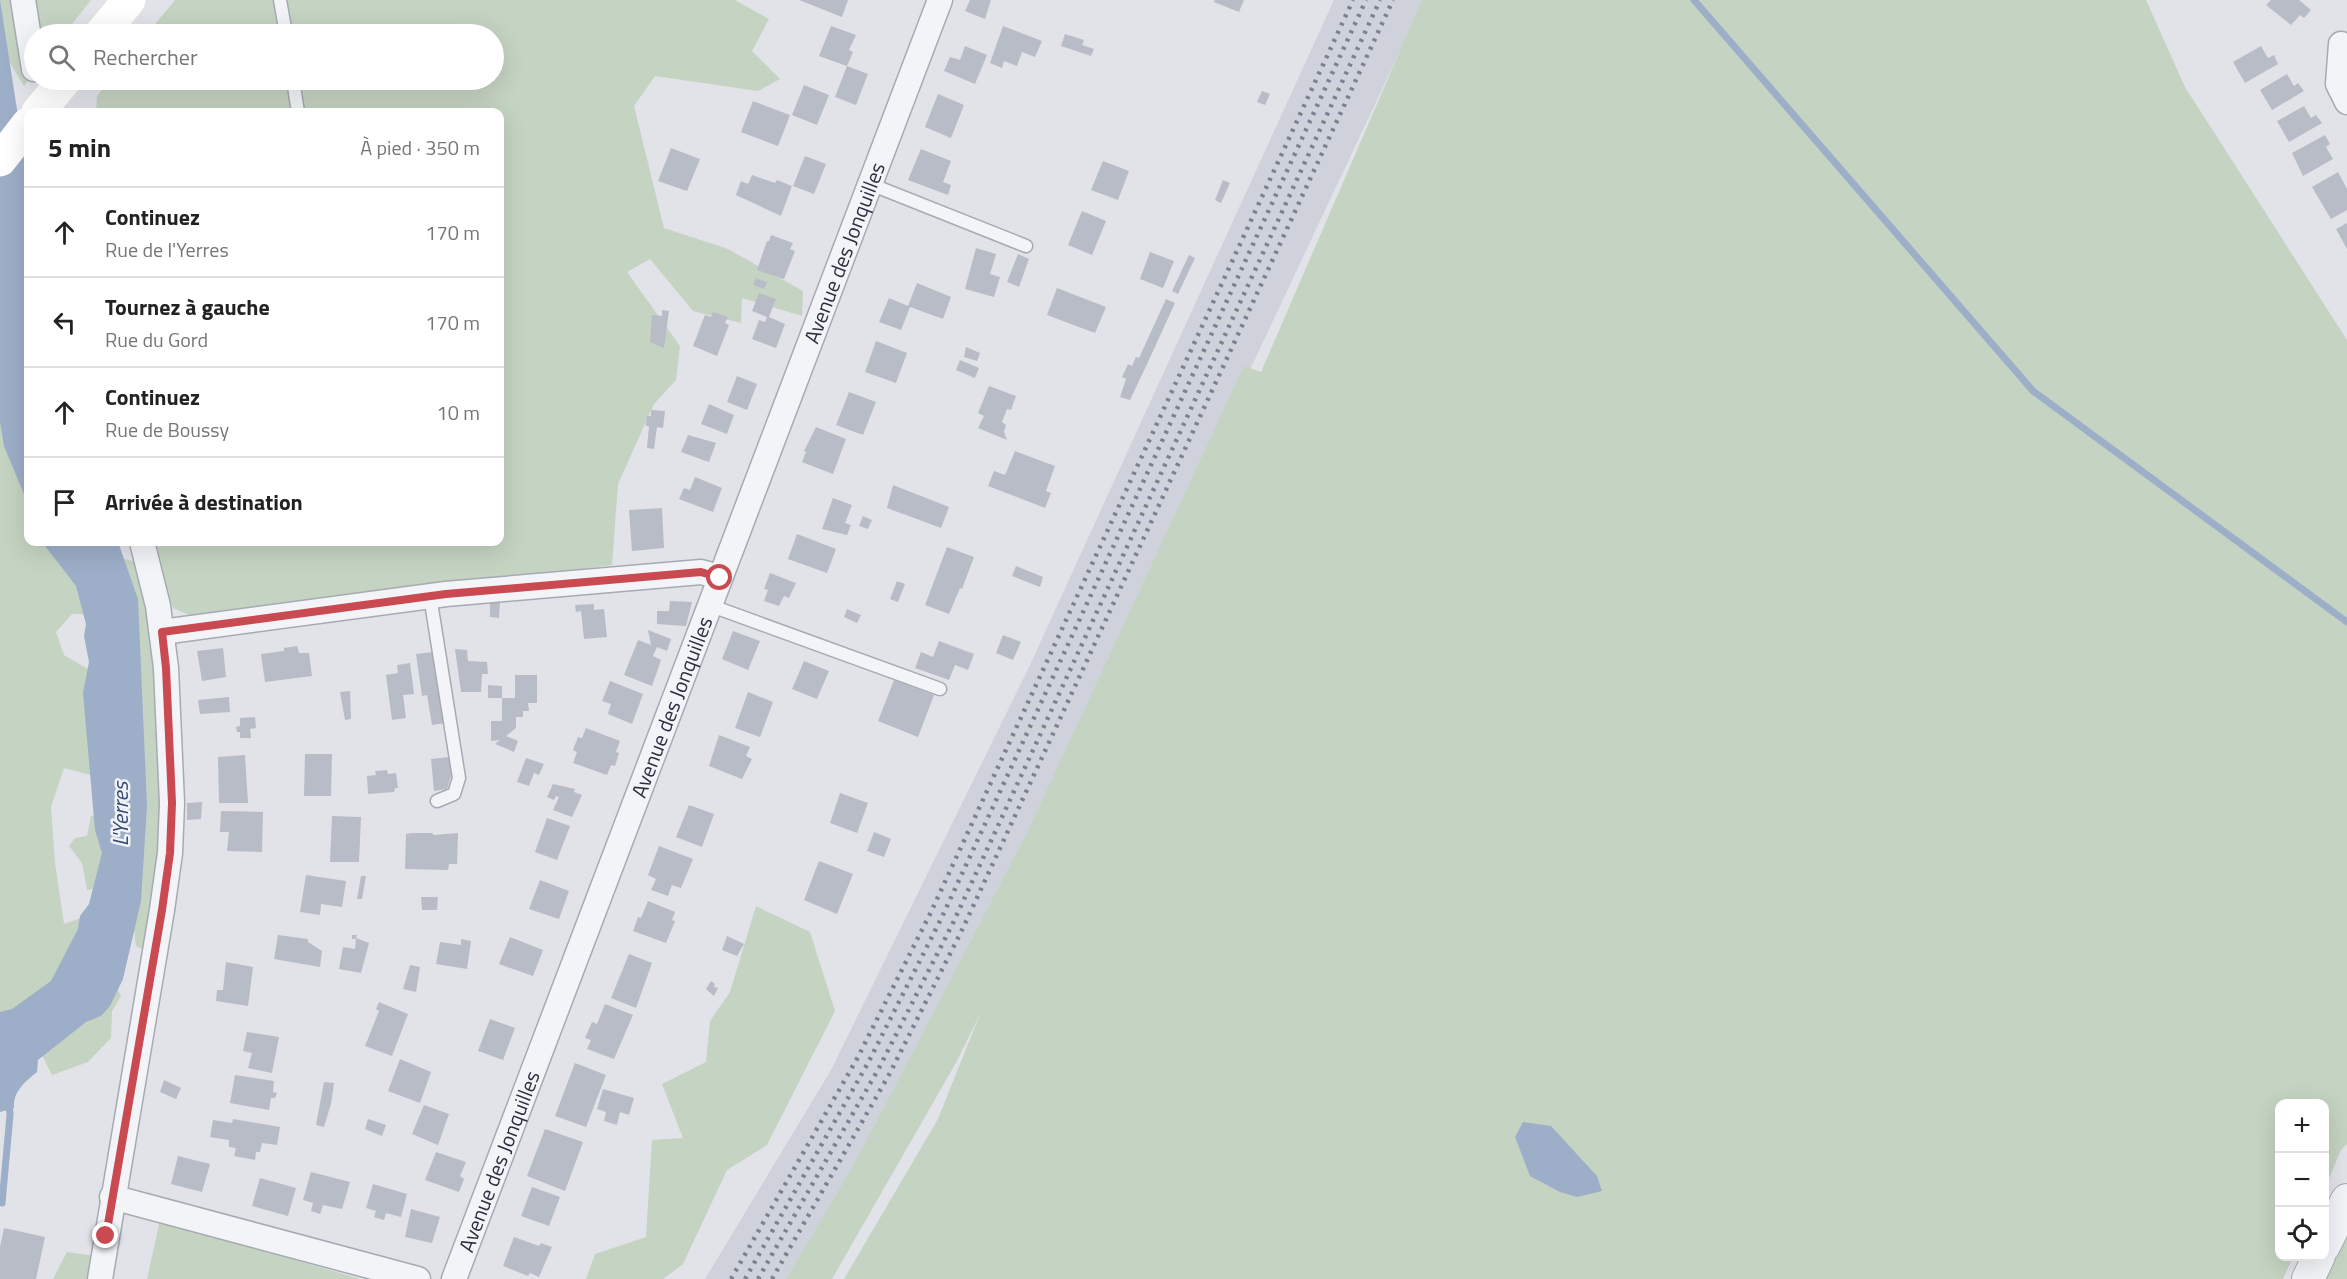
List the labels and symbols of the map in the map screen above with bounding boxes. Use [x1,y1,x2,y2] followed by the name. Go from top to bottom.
[795,157,893,348] street label: Avenue des Jonquilles
[706,564,732,590] route start
[622,612,720,802] street label: Avenue des Jonquilles
[103,780,137,846] water label: L'Yerres
[450,1066,548,1257] street label: Avenue des Jonquilles
[92,1222,118,1248] route end

